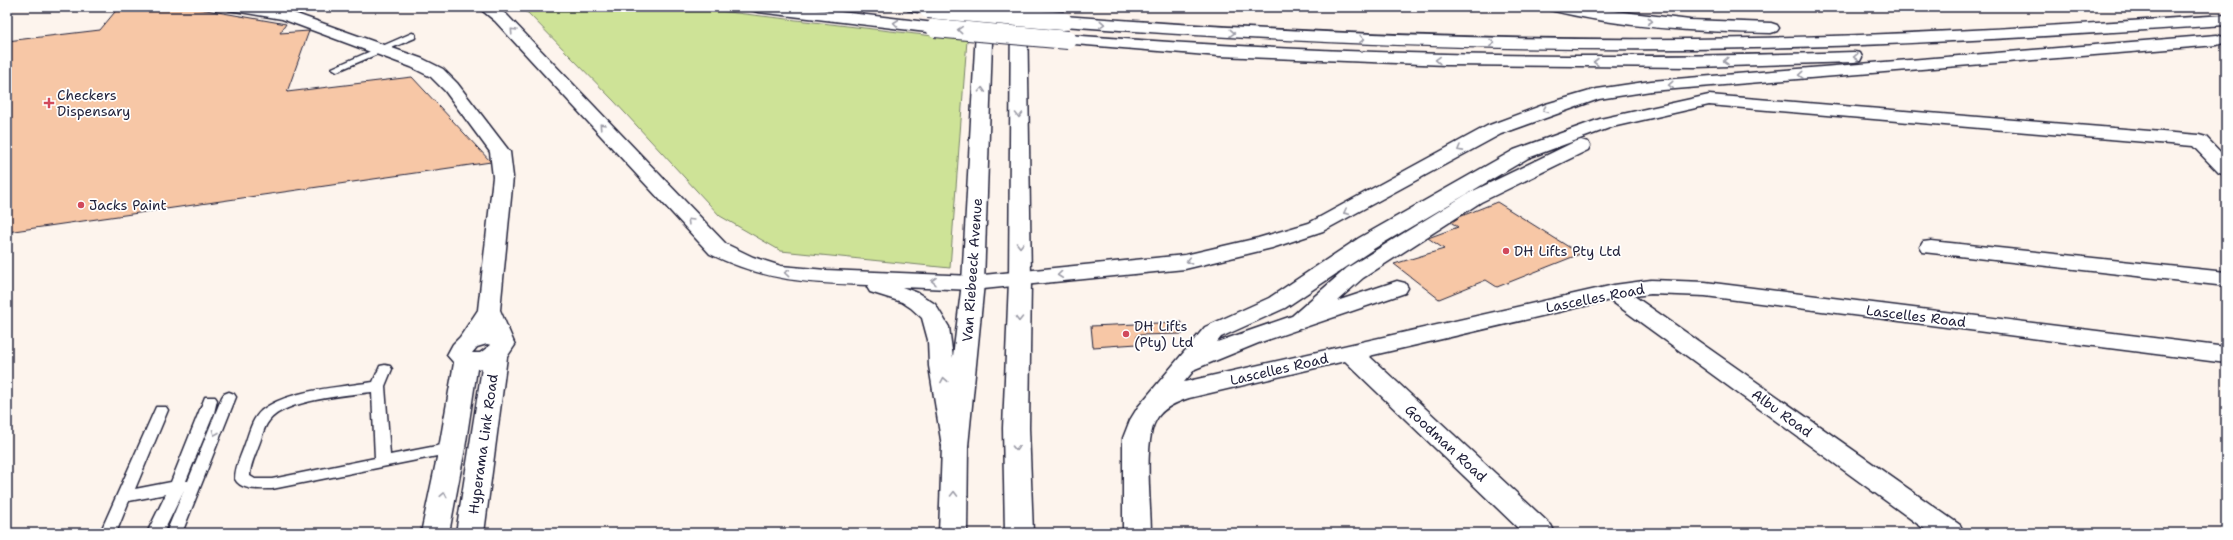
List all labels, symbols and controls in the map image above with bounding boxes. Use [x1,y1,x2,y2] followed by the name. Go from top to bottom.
[1647,17,1653,26] one-way arrow
[893,19,899,28] one-way arrow
[1099,20,1105,29] one-way arrow
[957,26,963,35] one-way arrow
[510,28,518,36] one-way arrow
[1229,28,1235,37] one-way arrow
[1359,34,1365,43] one-way arrow
[1489,39,1495,47] one-way arrow
[1853,53,1859,61] one-way arrow
[1435,55,1441,64] one-way arrow
[1723,57,1729,65] one-way arrow
[1593,58,1599,66] one-way arrow
[1798,71,1804,80] one-way arrow
[1668,80,1674,89] one-way arrow
[57,86,130,120] place label: Checkers Dispensary
[977,87,986,93] one-way arrow
[44,98,54,108] marker: Checkers Dispensary
[1541,106,1548,114] one-way arrow
[1015,112,1023,118] one-way arrow
[599,123,606,131] one-way arrow
[1457,145,1464,152] one-way arrow
[89,196,167,214] place label: Jacks Paint
[958,197,986,343] street label: Van Riebeeck Avenue
[76,200,86,210] marker: Jacks Paint
[1343,207,1350,215] one-way arrow
[687,218,695,226] one-way arrow
[1016,242,1024,248] one-way arrow
[1514,242,1621,260] place label: DH Lifts Pty Ltd
[1501,246,1511,256] marker: DH Lifts Pty Ltd
[1186,256,1193,264] one-way arrow
[784,269,790,278] one-way arrow
[1057,271,1063,280] one-way arrow
[931,277,937,286] one-way arrow
[1544,280,1646,316] street label: Lascelles Road
[1865,301,1967,331] street label: Lascelles Road
[1015,316,1023,322] one-way arrow
[1134,317,1193,351] place label: DH Lifts (Pty) Ltd
[1121,329,1131,339] marker: DH Lifts (Pty) Ltd
[1228,349,1330,389] street label: Lascelles Road
[464,373,502,515] street label: Hyperama Link Road
[940,377,948,383] one-way arrow
[1748,385,1816,441] street label: Albu Road
[1401,400,1491,486] street label: Goodman Road
[212,429,220,437] one-way arrow
[1012,445,1020,451] one-way arrow
[950,491,958,497] one-way arrow
[439,492,447,498] one-way arrow

